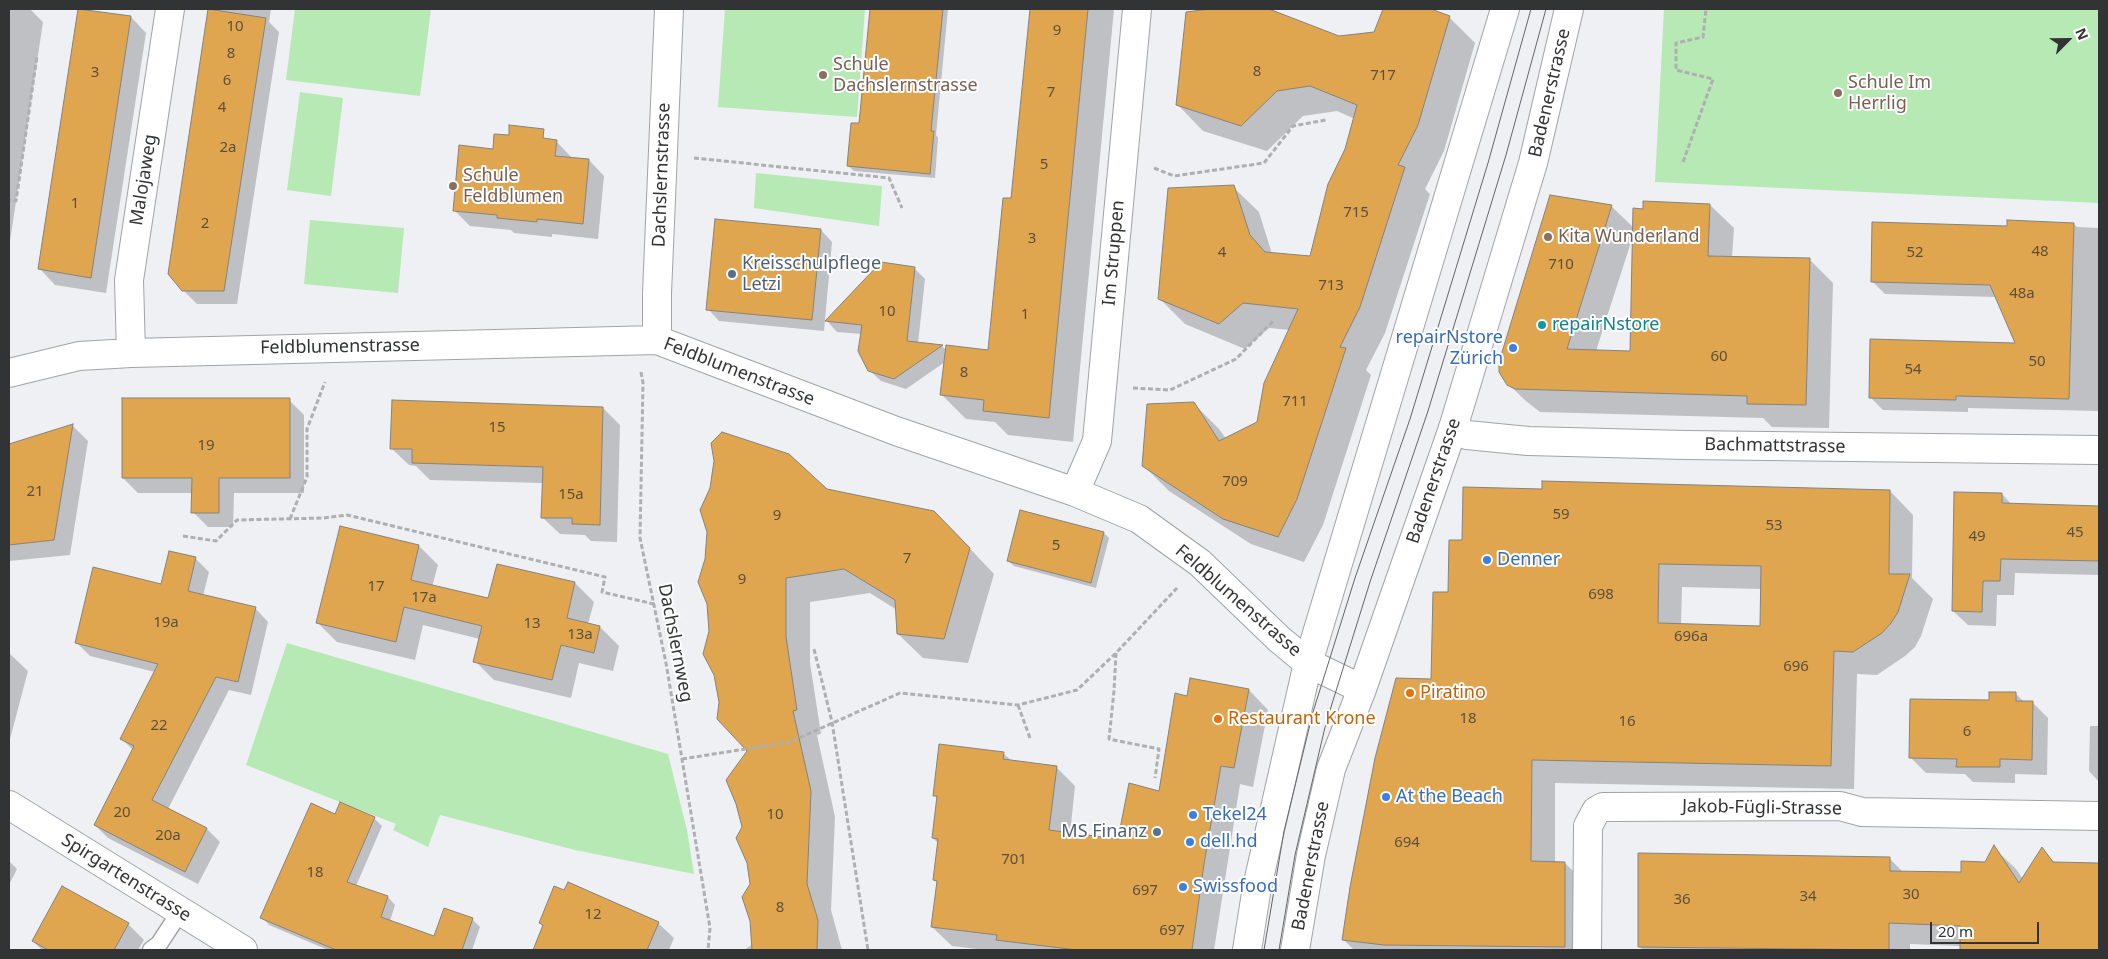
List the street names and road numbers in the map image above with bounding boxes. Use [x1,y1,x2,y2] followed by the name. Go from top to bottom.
[1525,27,1575,159] street label: Badenerstrasse
[649,102,675,248] street label: Dachslernstrasse
[126,133,162,227] street label: Malojaweg
[1099,199,1129,307] street label: Im Struppen
[661,333,817,411] street label: Feldblumenstrasse
[260,335,420,359] street label: Feldblumenstrasse
[1402,415,1466,547] street label: Badenerstrasse
[1704,434,1846,458] street label: Bachmattstrasse
[1171,540,1305,662] street label: Feldblumenstrasse
[653,582,697,704] street label: Dachslernweg
[1682,796,1842,820] street label: Jakob-Fügli-Strasse
[1288,799,1334,933] street label: Badenerstrasse
[57,829,195,927] street label: Spirgartenstrasse

